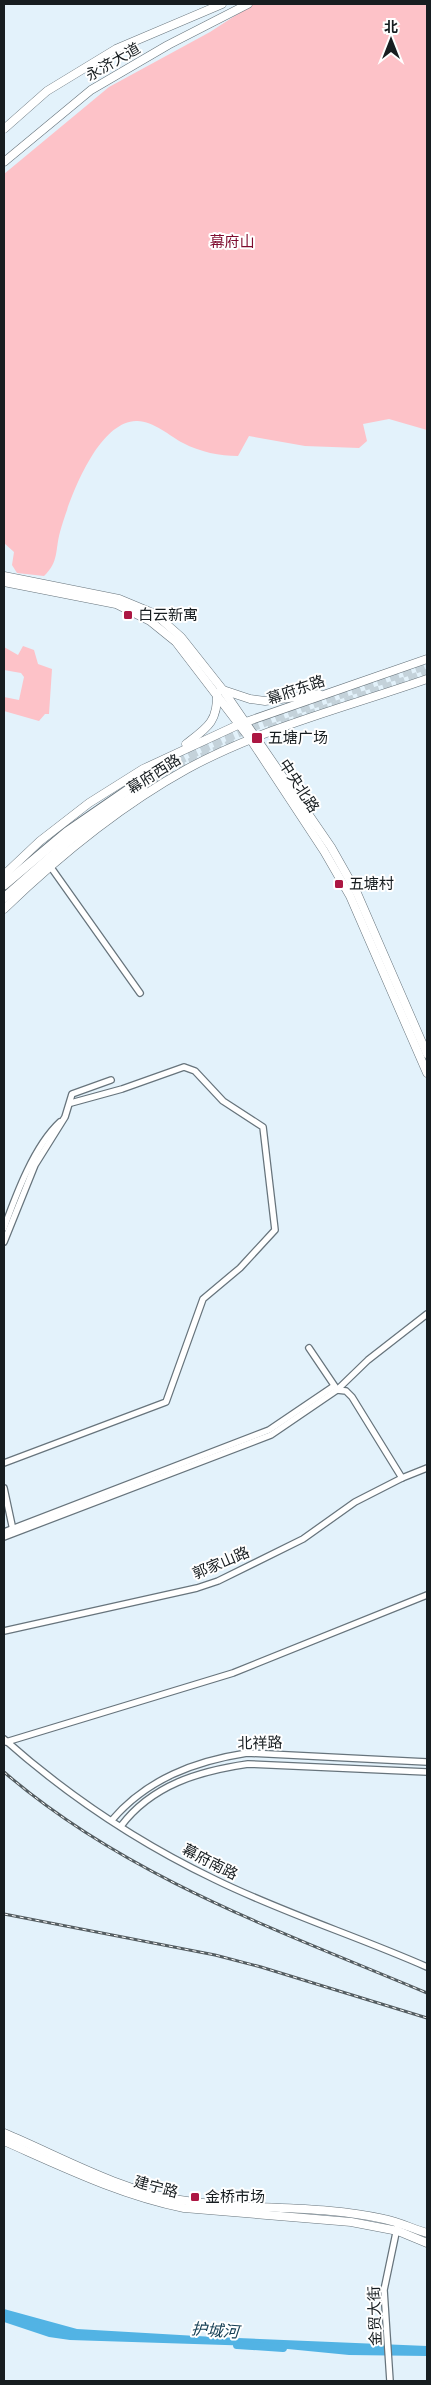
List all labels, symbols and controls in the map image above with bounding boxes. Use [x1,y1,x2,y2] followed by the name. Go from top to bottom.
[366,15,416,65] north arrow
[384,19,398,35] text: 北
[83,39,143,84] street label: 永济大道
[209,233,255,250] park label: 幕府山
[138,606,198,623] place label: 白云新寓
[122,609,134,621] marker: 白云新寓
[265,672,327,707] street label: 幕府东路
[268,729,328,746] place label: 五塘广场
[250,731,264,745] marker: 五塘广场
[124,750,184,797] street label: 幕府西路
[276,756,323,816] street label: 中央北路
[349,875,394,892] place label: 五塘村
[333,878,345,890] marker: 五塘村
[190,1543,252,1582] street label: 郭家山路
[237,1734,283,1751] street label: 北祥路
[180,1840,241,1883] street label: 幕府南路
[132,2172,180,2201] street label: 建宁路
[205,2188,265,2205] place label: 金桥市场
[189,2191,201,2203] marker: 金桥市场
[365,2286,384,2346] street label: 金贸大街
[190,2320,242,2341] water label: 护城河

